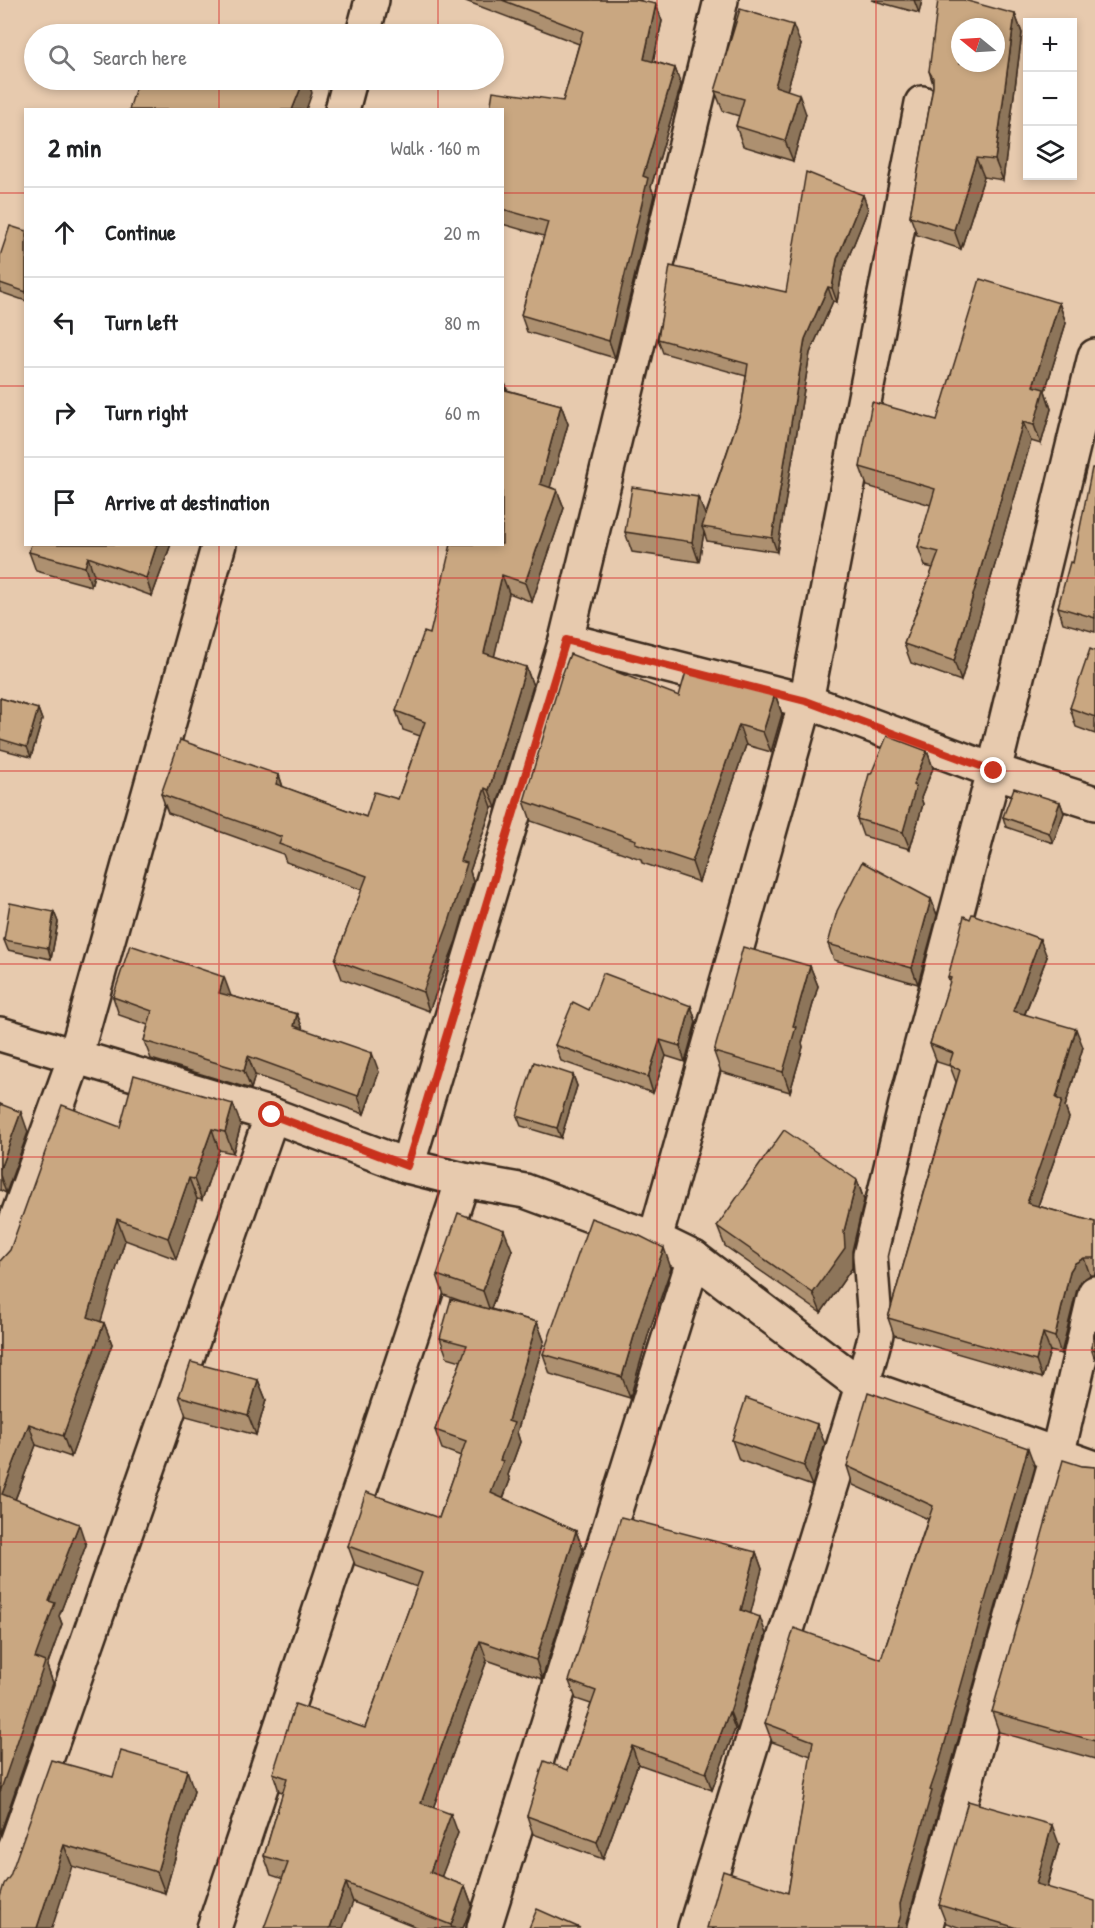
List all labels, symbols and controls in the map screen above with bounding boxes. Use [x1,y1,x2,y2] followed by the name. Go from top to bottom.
[951,18,1005,72] north arrow
[1023,18,1077,180] map controls
[1023,18,1077,72] button: +
[24,24,504,90] search box
[45,41,78,74] icon: search
[93,42,187,72] text: Search here
[1023,72,1077,126] button: −
[1023,126,1077,180] button: layers
[48,130,101,165] text: 2 min
[391,134,480,161] text: Walk · 160 m
[48,216,81,249] icon: ahead
[105,217,176,247] text: Continue
[443,219,480,246] text: 20 m
[48,306,81,339] icon: left
[105,307,178,337] text: Turn left
[444,309,480,336] text: 80 m
[48,396,81,429] icon: right
[105,397,188,427] text: Turn right
[445,399,480,426] text: 60 m
[48,486,81,519] icon: arrive
[105,487,270,517] text: Arrive at destination
[980,757,1006,783] route end
[258,1101,284,1127] route start

